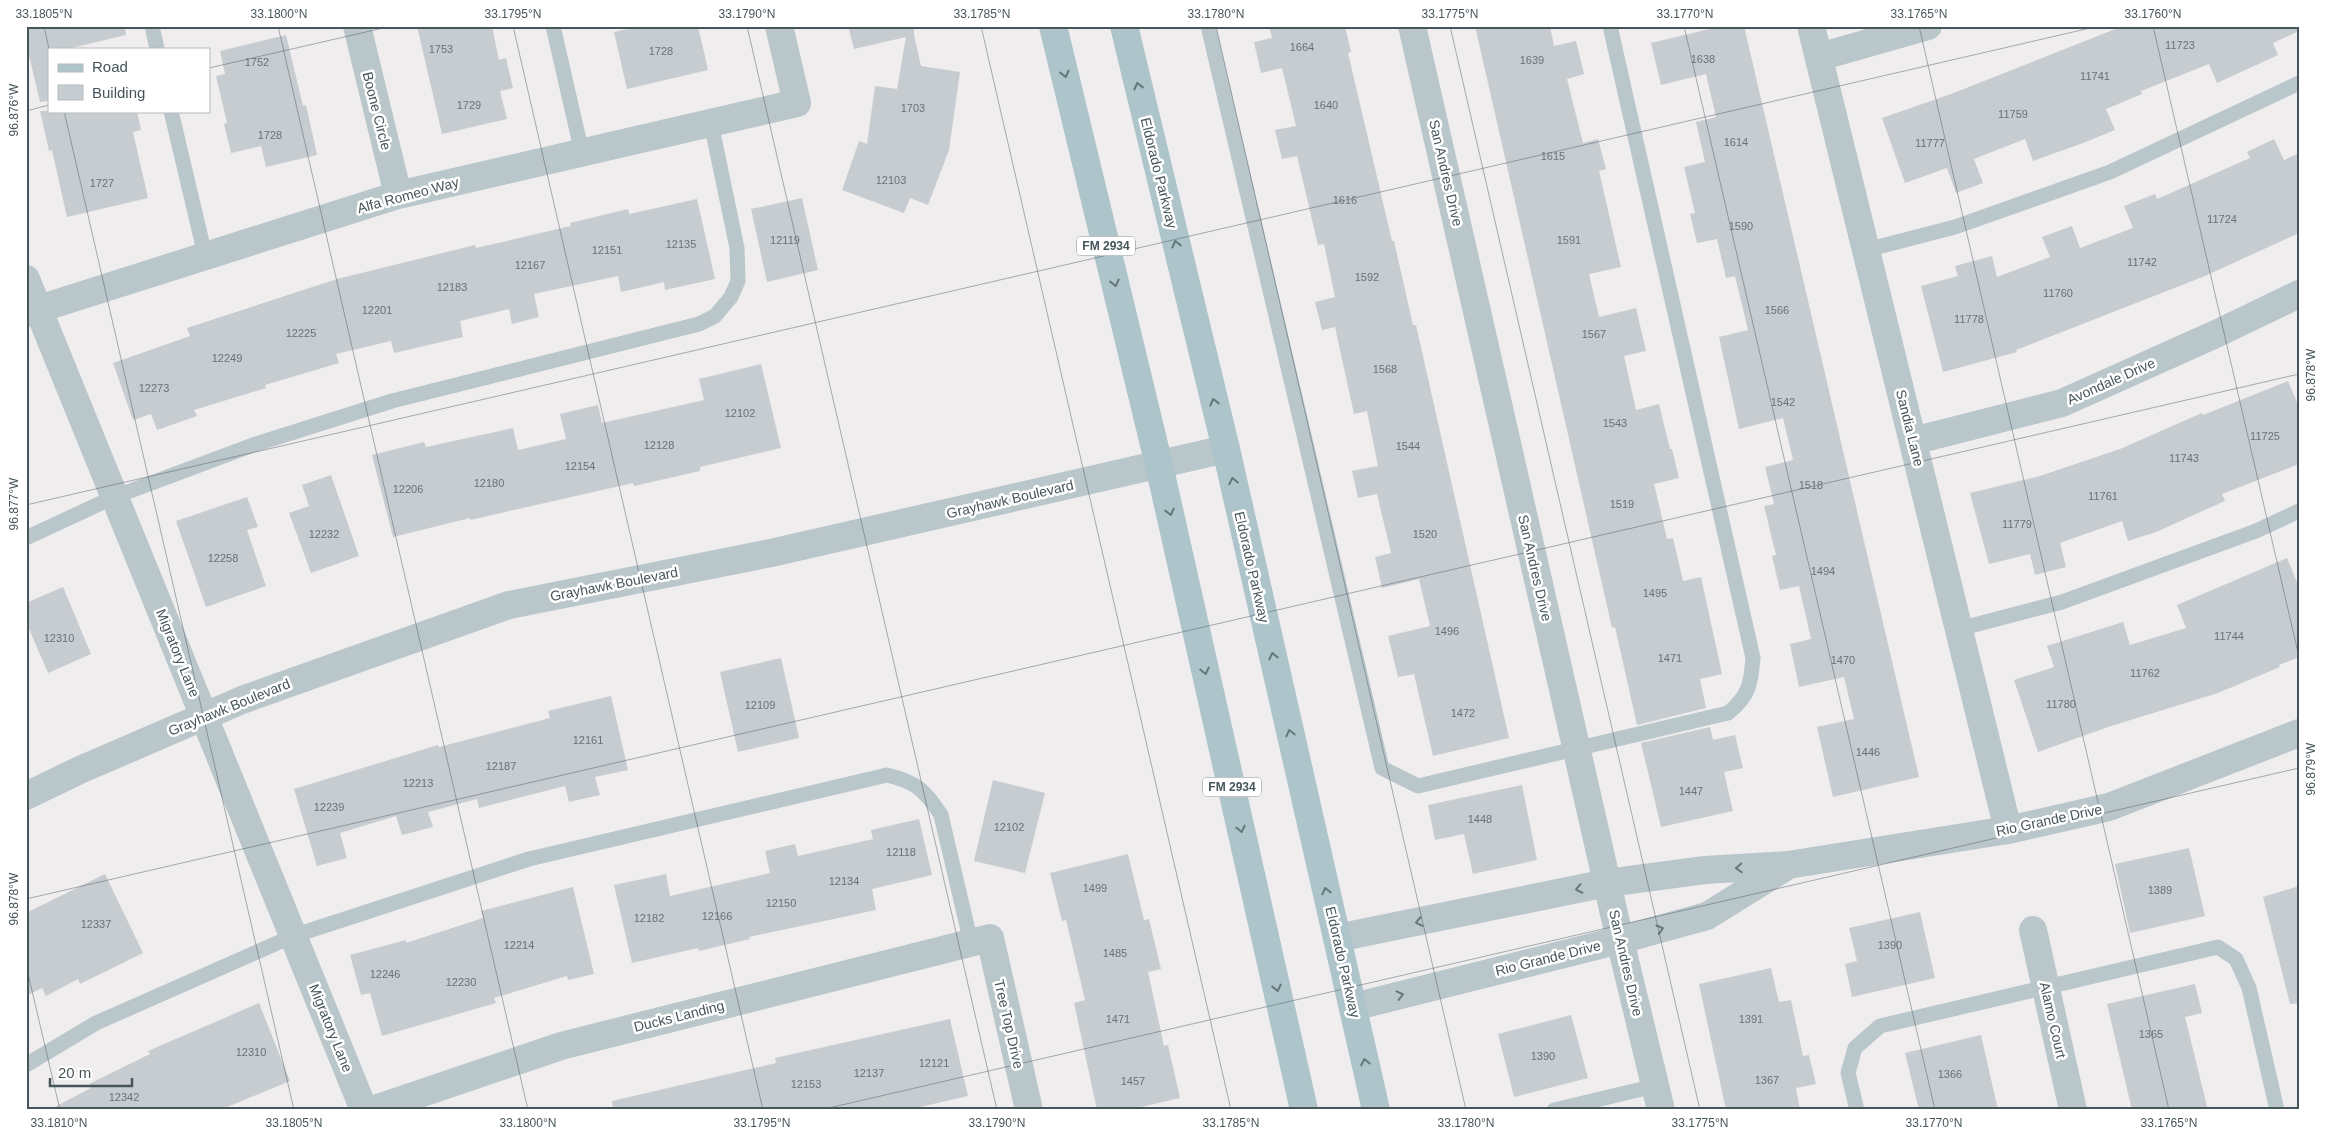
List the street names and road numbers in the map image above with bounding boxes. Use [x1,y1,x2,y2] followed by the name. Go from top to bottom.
[360,70,395,152] street label: Boone Circle
[1137,116,1181,230] street label: Eldorado Parkway
[1426,118,1466,228] street label: San Andres Drive
[355,174,461,216] street label: Alfa Romeo Way
[1077,237,1135,256] road number: FM 2934
[2064,354,2158,408] street label: Avondale Drive
[1893,388,1927,468] street label: Sandia Lane
[945,477,1075,521] street label: Grayhawk Boulevard
[1231,510,1273,624] street label: Eldorado Parkway
[1515,513,1555,623] street label: San Andres Drive
[549,564,679,604] street label: Grayhawk Boulevard
[153,607,203,699] street label: Migratory Lane
[166,675,292,739] street label: Grayhawk Boulevard
[1203,778,1261,796] road number: FM 2934
[1994,801,2104,839] street label: Rio Grande Drive
[1322,905,1364,1019] street label: Eldorado Parkway
[1606,908,1646,1018] street label: San Andres Drive
[1494,937,1603,979] street label: Rio Grande Drive
[991,978,1027,1070] street label: Tree Top Drive
[2036,980,2070,1060] street label: Alamo Court
[306,982,356,1074] street label: Migratory Lane
[632,997,726,1035] street label: Ducks Landing

